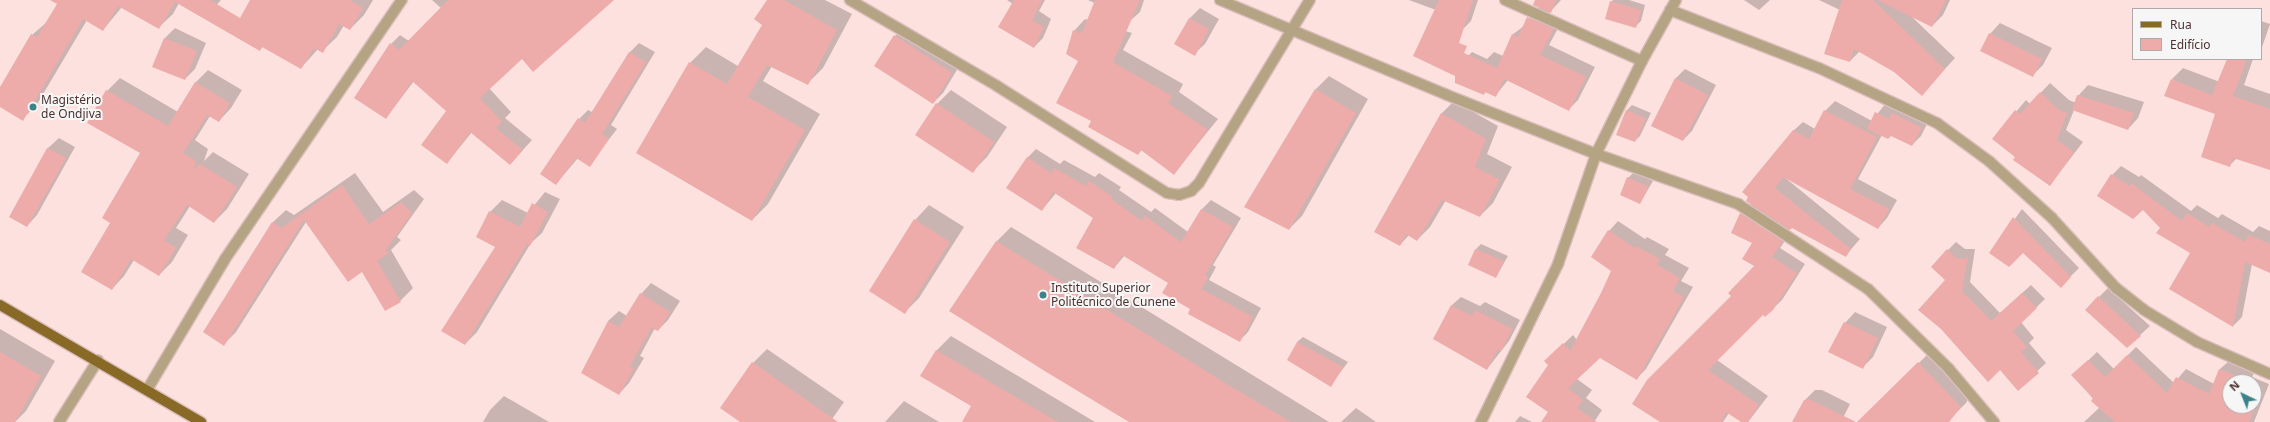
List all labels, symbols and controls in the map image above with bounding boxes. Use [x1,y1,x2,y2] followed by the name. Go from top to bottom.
[2132,8,2262,60] legend
[2170,16,2192,33] text: Rua
[2170,36,2211,53] text: Edifício
[41,93,101,121] place label: Magistério de Ondjiva
[28,102,38,112] marker: Magistério de Ondjiva
[1051,281,1176,309] place label: Instituto Superior Politécnico de Cunene
[1038,290,1048,300] marker: Instituto Superior Politécnico de Cunene
[2222,374,2262,414] north arrow
[2226,377,2243,394] text: N

